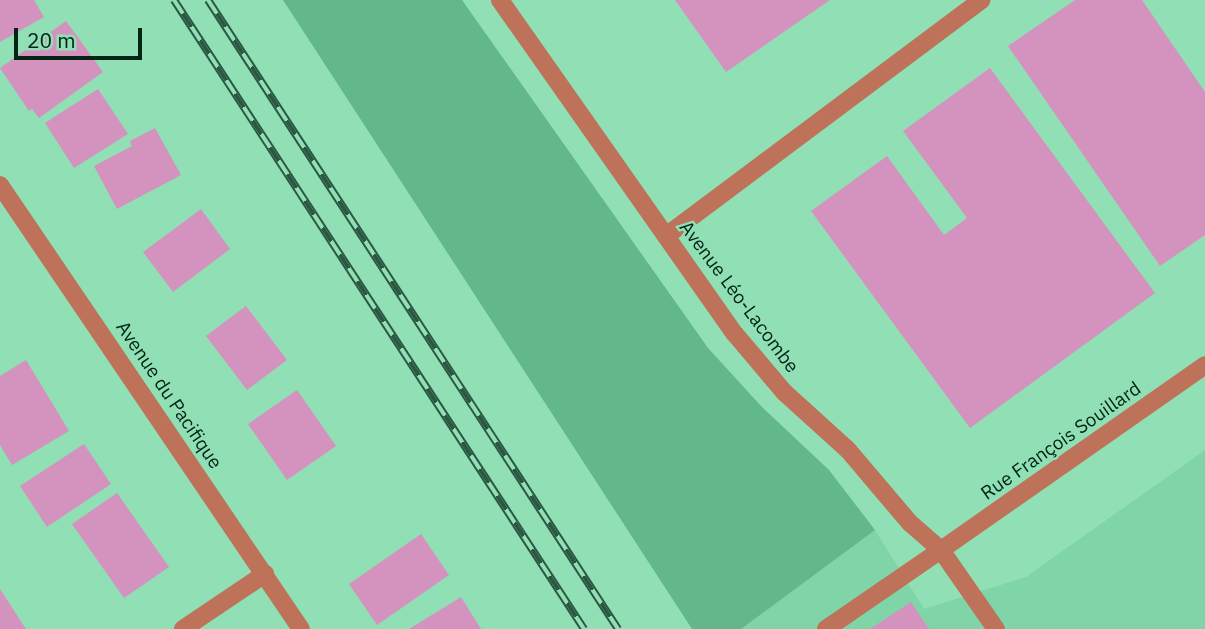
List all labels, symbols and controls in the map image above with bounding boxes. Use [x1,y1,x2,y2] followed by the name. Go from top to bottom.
[18,14,145,58] scale bar
[27,26,76,54] text: 20 m
[675,217,803,377] street label: Avenue Léo-Lacombe
[111,317,227,473] street label: Avenue du Pacifique
[977,377,1145,505] street label: Rue François Souillard

